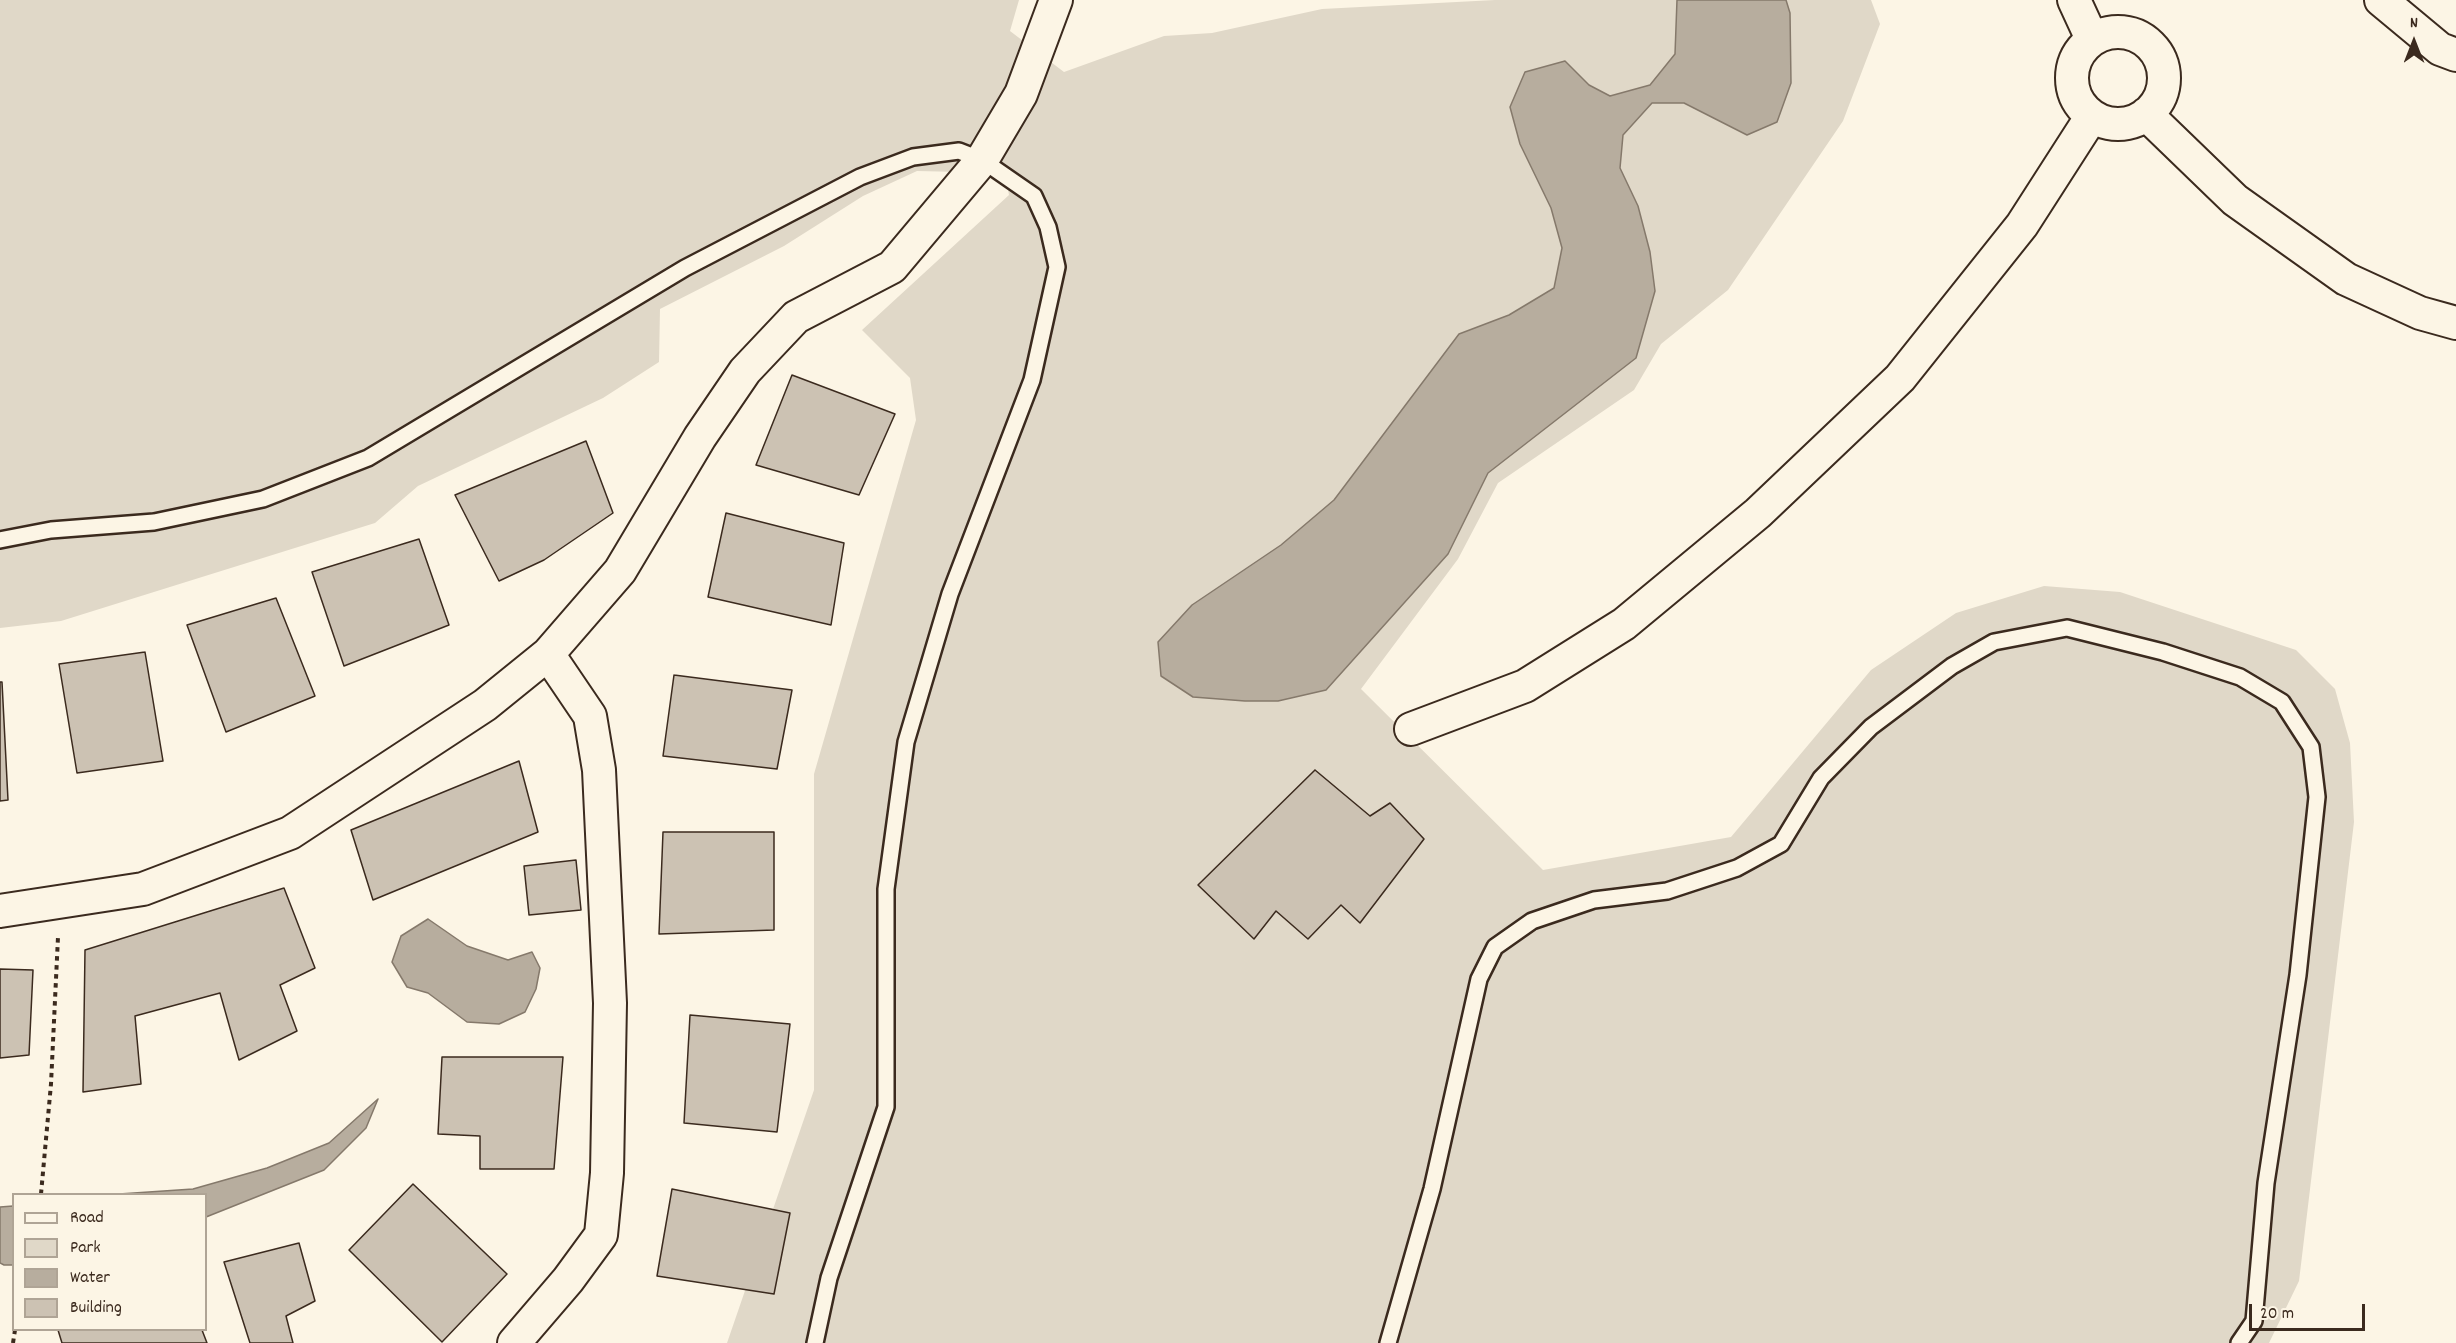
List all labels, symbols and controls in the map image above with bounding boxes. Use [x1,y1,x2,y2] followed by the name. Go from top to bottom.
[2384,12,2444,72] north arrow
[2410,12,2418,35] text: N
[12,1193,207,1331] legend
[70,1206,104,1231] text: Road
[70,1236,101,1261] text: Park
[70,1266,110,1291] text: Water
[2252,1292,2368,1330] scale bar
[70,1296,122,1321] text: Building
[2260,1302,2294,1327] text: 20 m

